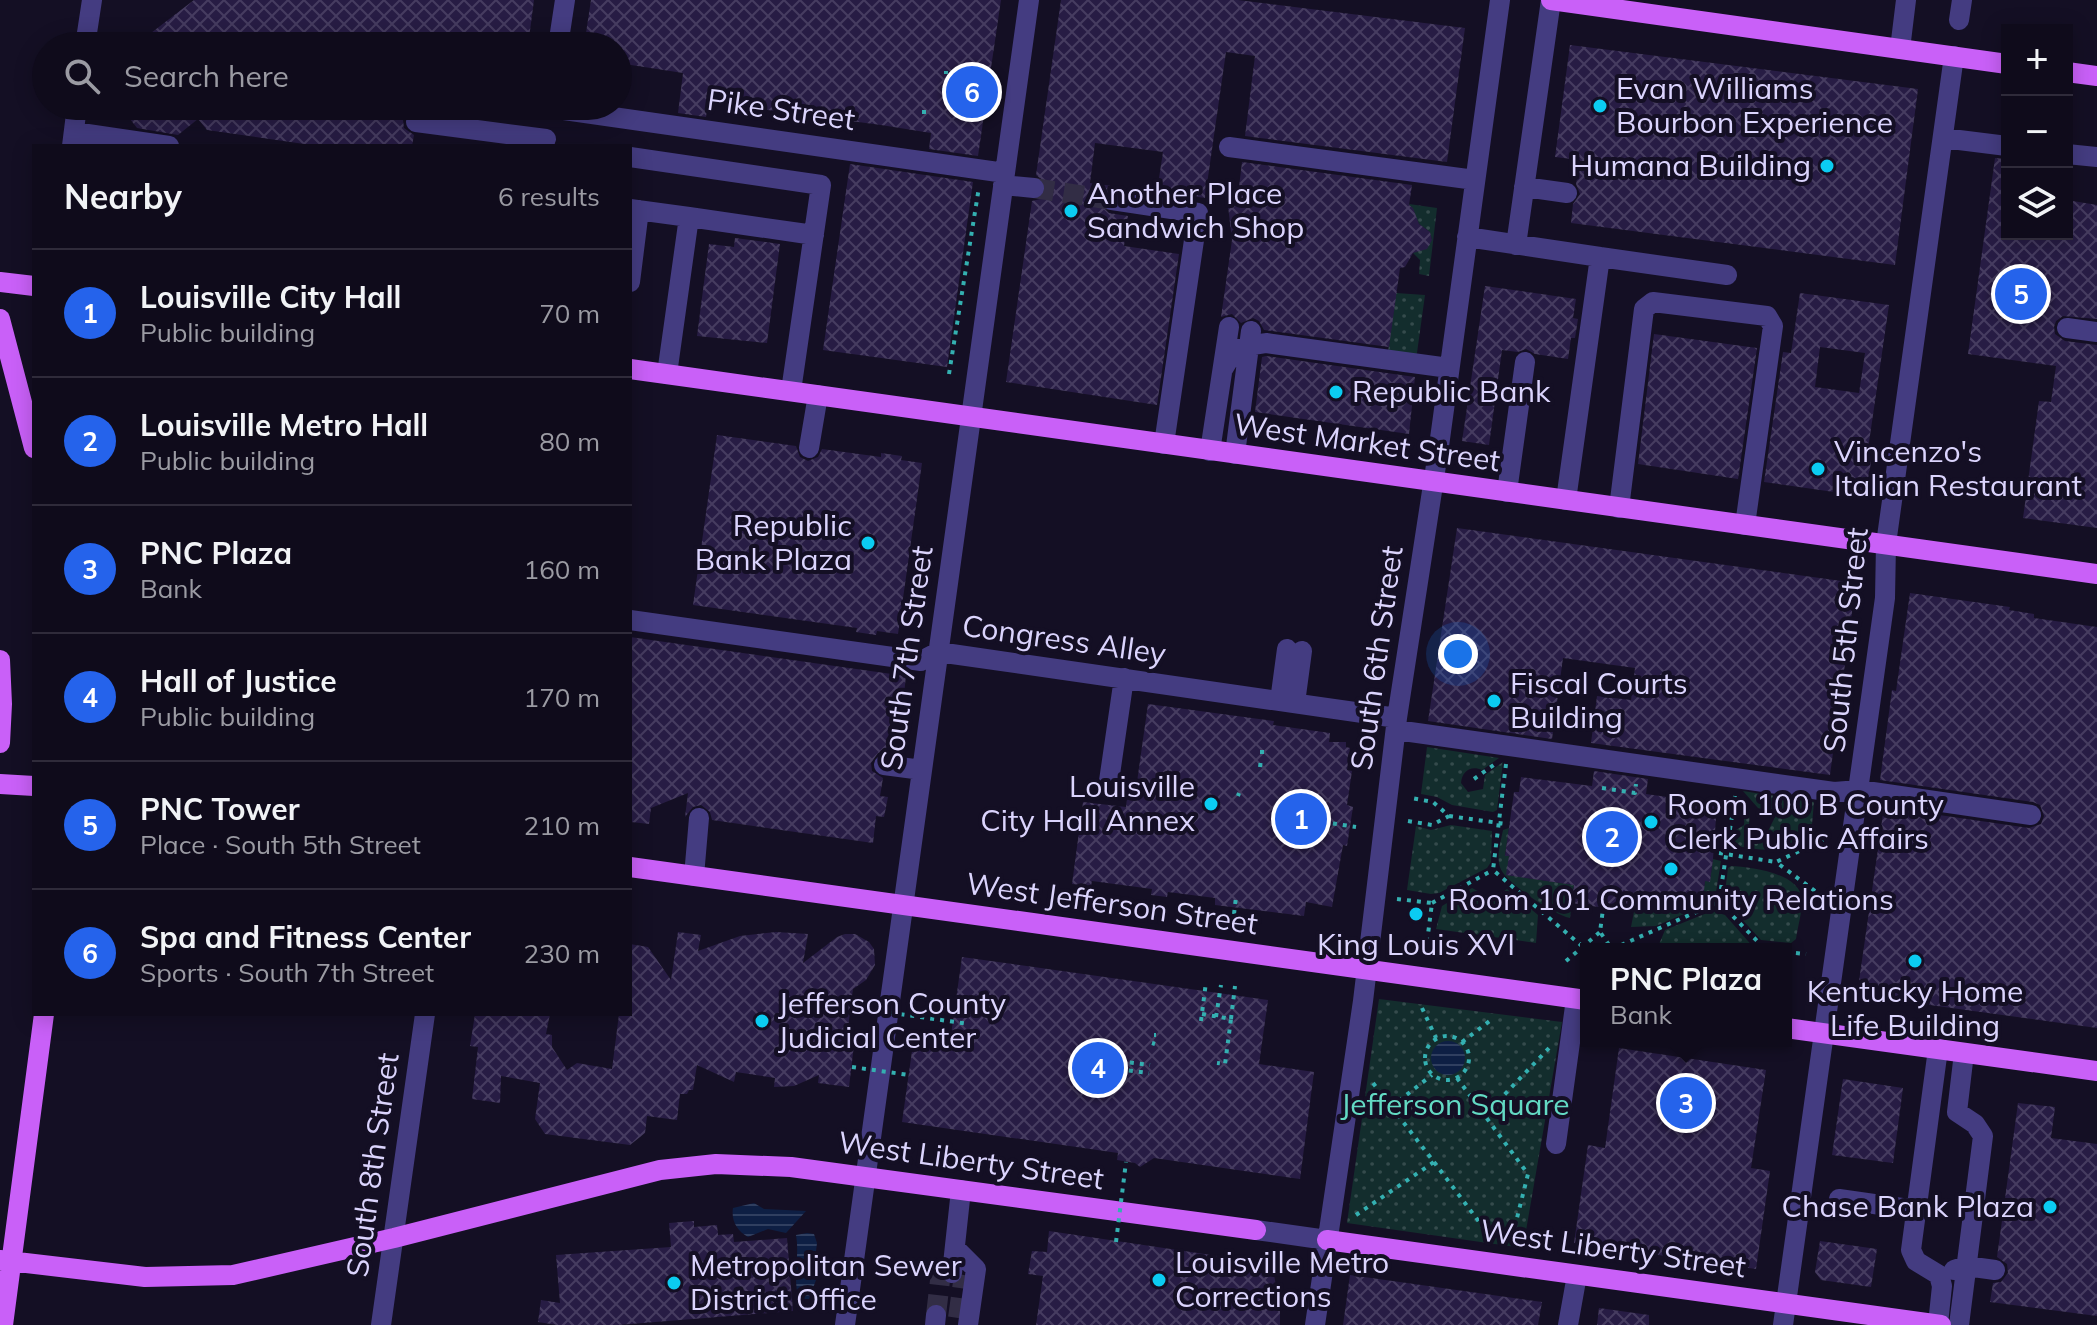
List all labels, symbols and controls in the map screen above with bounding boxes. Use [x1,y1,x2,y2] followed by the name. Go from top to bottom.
[2001,24,2073,240] map controls
[2001,24,2073,96] button: +
[32,32,632,120] search box
[60,54,104,98] icon: search
[124,57,289,95] text: Search here
[946,62,998,122] pin: 6
[1616,69,1893,141] place label: Evan Williams Bourbon Experience
[705,80,857,138] street label: Pike Street
[2001,96,2073,168] button: −
[1591,97,1609,115] marker: Evan Williams Bourbon Experience
[1570,146,1811,184] place label: Humana Building
[1818,157,1836,175] marker: Humana Building
[2001,168,2073,240] button: layers
[1087,174,1304,246] place label: Another Place Sandwich Shop
[64,175,182,218] text: Nearby
[498,180,600,213] text: 6 results
[1062,202,1080,220] marker: Another Place Sandwich Shop
[1995,264,2047,324] pin: 5
[140,278,401,316] text: Louisville City Hall
[82,297,98,330] text: 1
[539,297,600,330] text: 70 m
[140,316,315,349] text: Public building
[1352,372,1551,410] place label: Republic Bank
[1327,383,1345,401] marker: Republic Bank
[1232,405,1503,479] street label: West Market Street
[140,406,428,444] text: Louisville Metro Hall
[82,425,98,458] text: 2
[539,425,600,458] text: 80 m
[1834,432,2082,504] place label: Vincenzo's Italian Restaurant
[140,444,315,477] text: Public building
[1809,460,1827,478] marker: Vincenzo's Italian Restaurant
[695,506,852,578] place label: Republic Bank Plaza
[1814,526,1876,754] street label: South 5th Street
[140,534,292,572] text: PNC Plaza
[859,534,877,552] marker: Republic Bank Plaza
[871,543,941,772] street label: South 7th Street
[1341,543,1411,772] street label: South 6th Street
[82,553,98,586] text: 3
[524,553,600,586] text: 160 m
[140,572,202,605] text: Bank
[960,606,1168,672] street label: Congress Alley
[1438,634,1478,674] your location
[140,662,337,700] text: Hall of Justice
[1510,664,1688,736] place label: Fiscal Courts Building
[82,681,98,714] text: 4
[524,681,600,714] text: 170 m
[1485,692,1503,710] marker: Fiscal Courts Building
[140,700,315,733] text: Public building
[980,767,1195,839] place label: Louisville City Hall Annex
[1667,785,1944,857] place label: Room 100 B County Clerk Public Affairs
[1275,789,1327,849] pin: 1
[140,790,300,828] text: PNC Tower
[1202,795,1220,813] marker: Louisville City Hall Annex
[1586,807,1638,867] pin: 2
[82,809,98,842] text: 5
[524,809,600,842] text: 210 m
[1642,813,1660,831] marker: Room 100 B County Clerk Public Affairs
[140,828,421,861] text: Place · South 5th Street
[1662,860,1680,878] marker: Room 101 Community Relations
[964,864,1260,942] street label: West Jefferson Street
[1448,880,1894,918] place label: Room 101 Community Relations
[1407,905,1425,923] marker: King Louis XVI
[140,918,471,956] text: Spa and Fitness Center
[1317,925,1515,963] place label: King Louis XVI
[82,937,98,970] text: 6
[524,937,600,970] text: 230 m
[1580,943,1792,1047] popup
[1906,952,1924,970] marker: Kentucky Home Life Building
[140,956,434,989] text: Sports · South 7th Street
[1610,960,1762,998] text: PNC Plaza
[1807,972,2023,1044] place label: Kentucky Home Life Building
[778,984,1006,1056] place label: Jefferson County Judicial Center
[1610,998,1672,1031] text: Bank
[753,1012,771,1030] marker: Jefferson County Judicial Center
[1072,1038,1124,1098] pin: 4
[337,1050,407,1279] street label: South 8th Street
[1660,1073,1712,1133] pin: 3
[1340,1085,1570,1123] park label: Jefferson Square
[836,1123,1106,1197] street label: West Liberty Street
[1782,1187,2034,1225] place label: Chase Bank Plaza
[2041,1198,2059,1216] marker: Chase Bank Plaza
[1478,1211,1748,1285] street label: West Liberty Street
[1175,1243,1389,1315] place label: Louisville Metro Corrections
[690,1246,962,1318] place label: Metropolitan Sewer District Office
[1150,1271,1168,1289] marker: Louisville Metro Corrections
[665,1274,683,1292] marker: Metropolitan Sewer District Office

